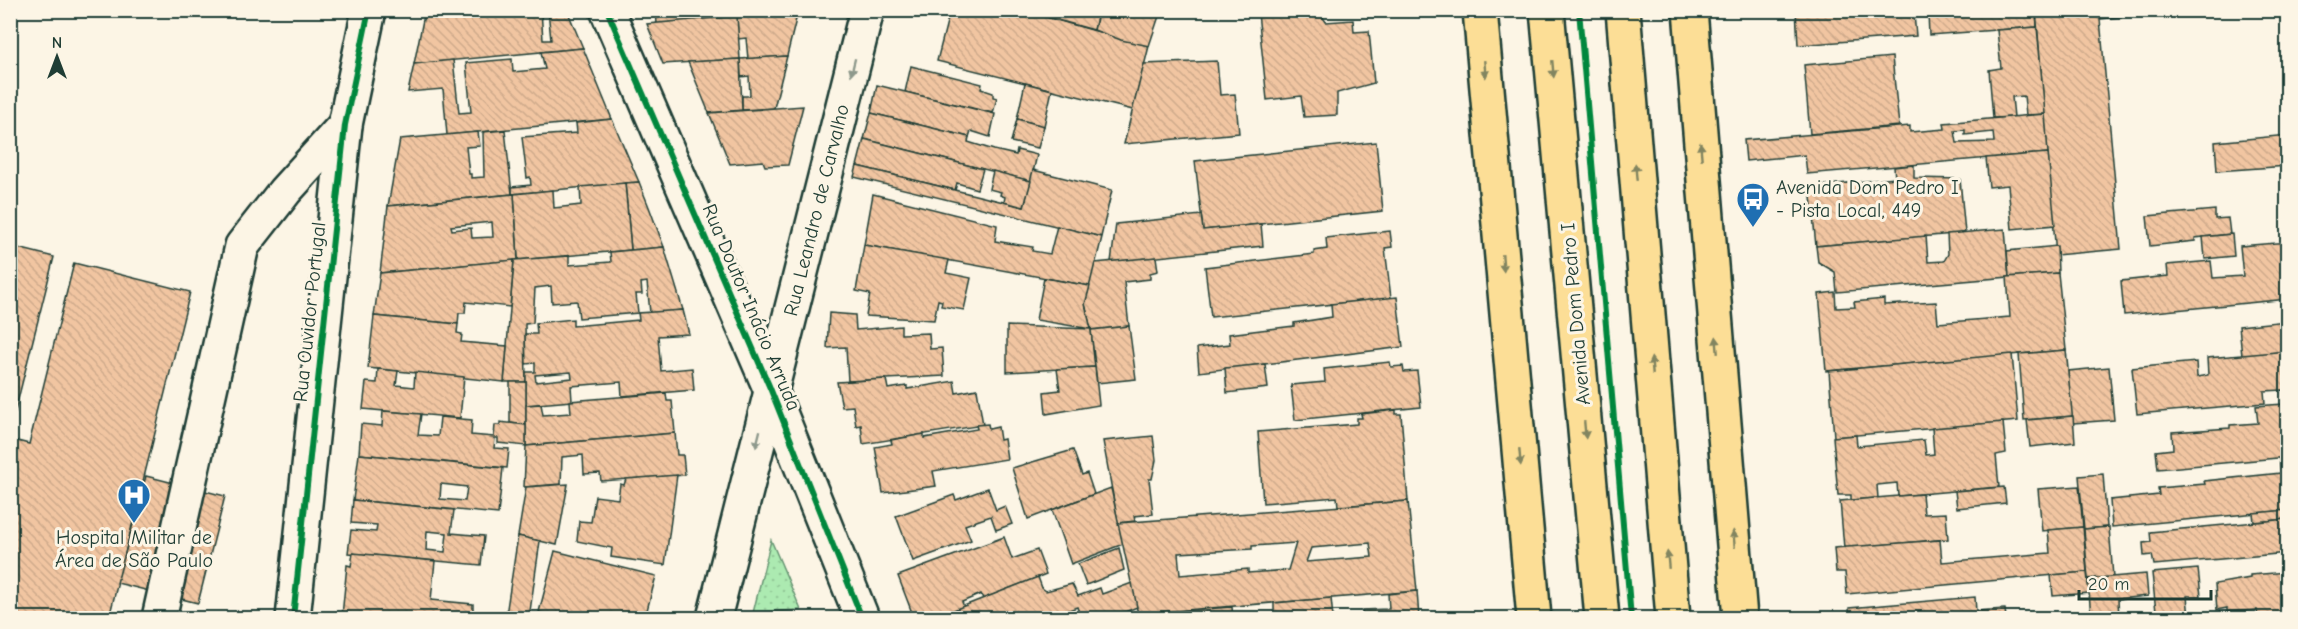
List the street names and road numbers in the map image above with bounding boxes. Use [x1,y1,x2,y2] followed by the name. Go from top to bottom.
[779,102,854,318] street label: Rua Leandro de Carvalho
[698,200,806,414] street label: Rua Doutor Inácio Arruda
[289,221,330,403] street label: Rua Ouvidor Portugal
[1556,222,1595,406] street label: Avenida Dom Pedro I

